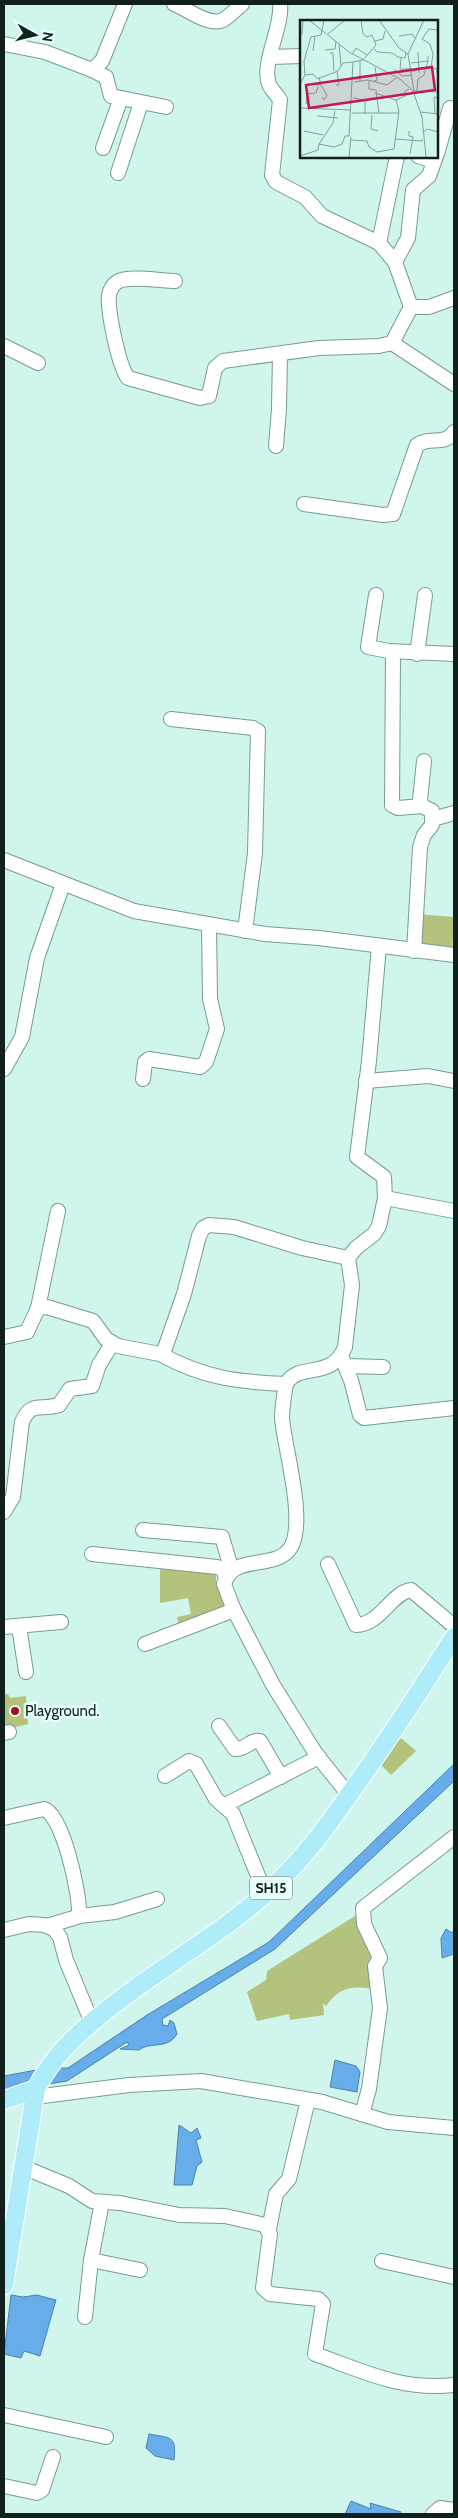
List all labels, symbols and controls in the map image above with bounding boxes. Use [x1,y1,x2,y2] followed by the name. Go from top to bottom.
[10,10,60,60] north arrow
[300,20,438,158] inset map
[38,31,57,43] text: N
[25,1702,99,1720] place label: Playground.
[9,1705,21,1717] marker: Playground.
[250,1876,292,1900] road number: SH15

